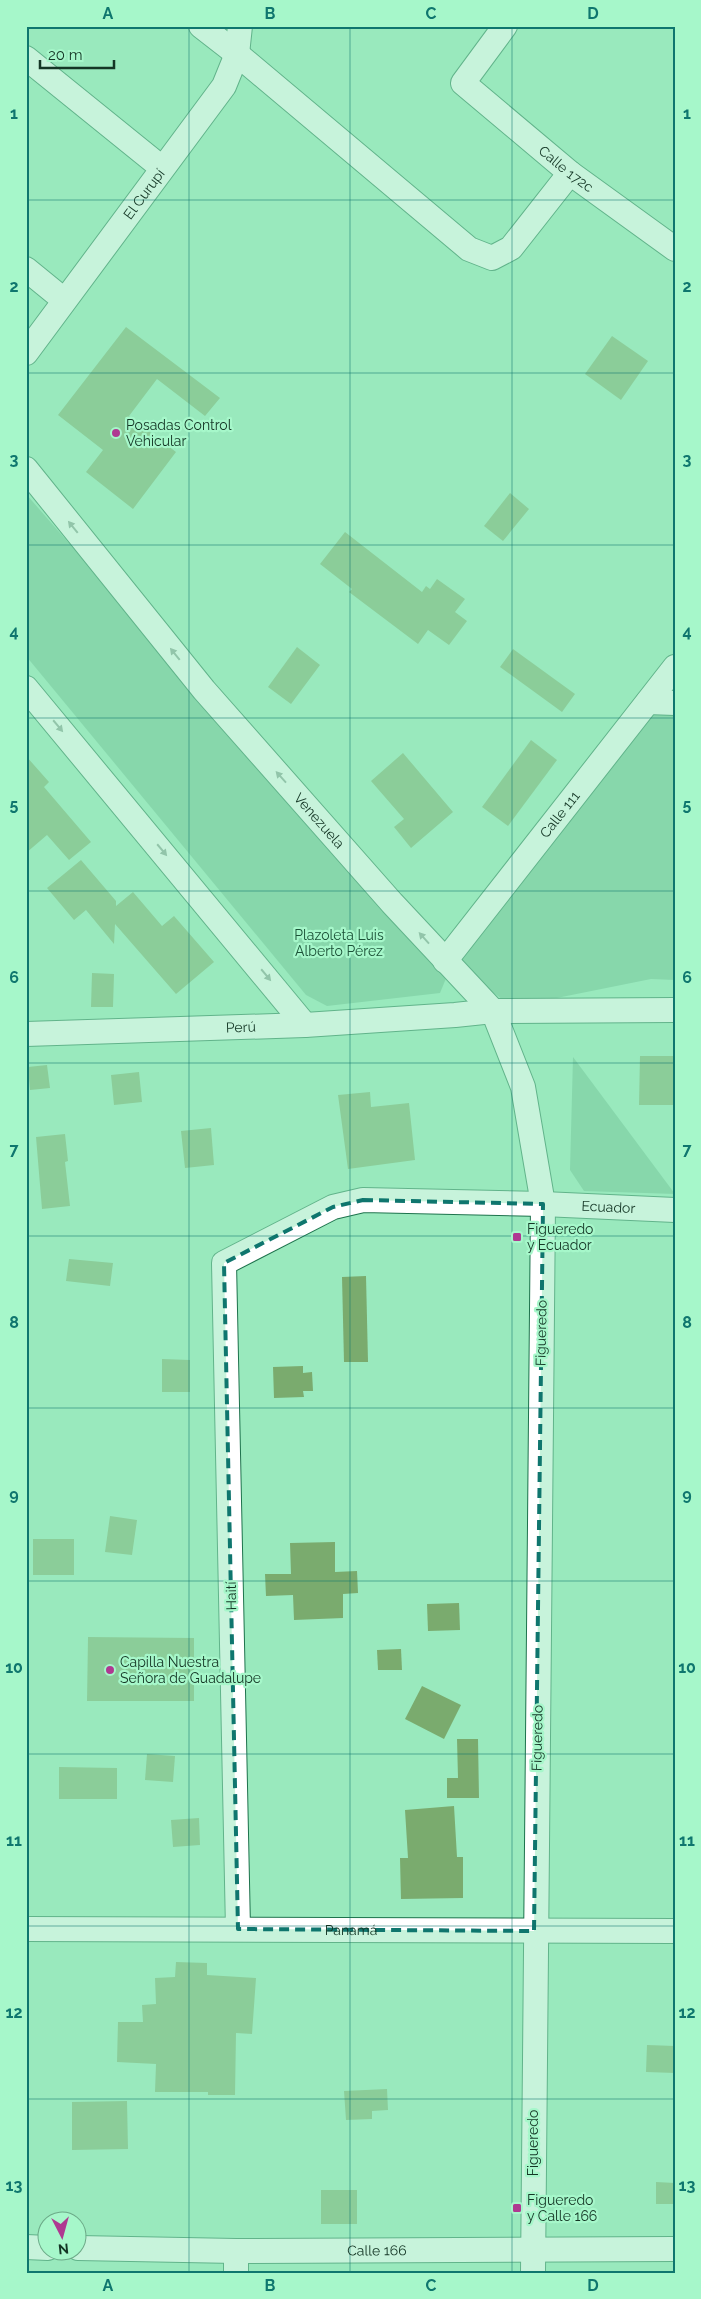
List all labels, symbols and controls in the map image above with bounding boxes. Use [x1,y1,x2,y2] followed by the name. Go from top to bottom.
[103,4,114,23] text: A
[265,4,276,23] text: B
[426,4,437,23] text: C
[587,4,599,23] text: D
[40,38,114,70] scale bar
[48,46,83,64] text: 20 m
[10,104,18,123] text: 1
[683,104,691,123] text: 1
[536,142,597,195] street label: Calle 172c
[120,165,168,222] street label: El Curupí
[9,277,19,296] text: 2
[682,277,692,296] text: 2
[126,417,232,449] place label: Posadas Control Vehicular
[110,427,122,439] marker: Posadas Control Vehicular
[10,450,19,469] text: 3
[683,450,692,469] text: 3
[68,521,79,534] one-way arrow
[9,622,19,641] text: 4
[682,622,692,641] text: 4
[169,648,180,661] one-way arrow
[52,719,64,731] one-way arrow
[275,771,286,784] one-way arrow
[536,788,583,841] street label: Calle 111
[291,790,348,851] street label: Venezuela
[10,795,19,814] text: 5
[683,795,692,814] text: 5
[156,844,168,856] one-way arrow
[294,927,384,959] park label: Plazoleta Luis Alberto Pérez
[418,932,430,944] one-way arrow
[9,968,19,987] text: 6
[682,968,692,987] text: 6
[260,969,271,982] one-way arrow
[226,1019,256,1036] street label: Perú
[10,1140,19,1159] text: 7
[683,1140,692,1159] text: 7
[581,1198,636,1216] street label: Ecuador
[527,1221,593,1253] place label: Figueredo y Ecuador
[511,1231,523,1243] marker: Figueredo y Ecuador
[532,1300,550,1366] street label: Figueredo
[9,1313,19,1332] text: 8
[682,1313,692,1332] text: 8
[9,1485,19,1504] text: 9
[682,1485,692,1504] text: 9
[223,1581,239,1610] street label: Haití
[120,1654,261,1686] place label: Capilla Nuestra Señora de Guadalupe
[5,1658,23,1677] text: 10
[678,1658,696,1677] text: 10
[104,1664,116,1676] marker: Capilla Nuestra Señora de Guadalupe
[528,1705,546,1771] street label: Figueredo
[6,1831,22,1850] text: 11
[679,1831,695,1850] text: 11
[325,1922,377,1938] street label: Panamá
[6,2003,22,2022] text: 12
[679,2003,695,2022] text: 12
[525,2110,541,2176] street label: Figueredo
[6,2176,22,2195] text: 13
[679,2176,695,2195] text: 13
[527,2192,597,2224] place label: Figueredo y Calle 166
[511,2202,523,2214] marker: Figueredo y Calle 166
[38,2212,88,2262] north arrow
[57,2240,70,2257] text: N
[347,2242,407,2258] street label: Calle 166
[103,2276,114,2295] text: A
[265,2276,276,2295] text: B
[426,2276,437,2295] text: C
[587,2276,599,2295] text: D

